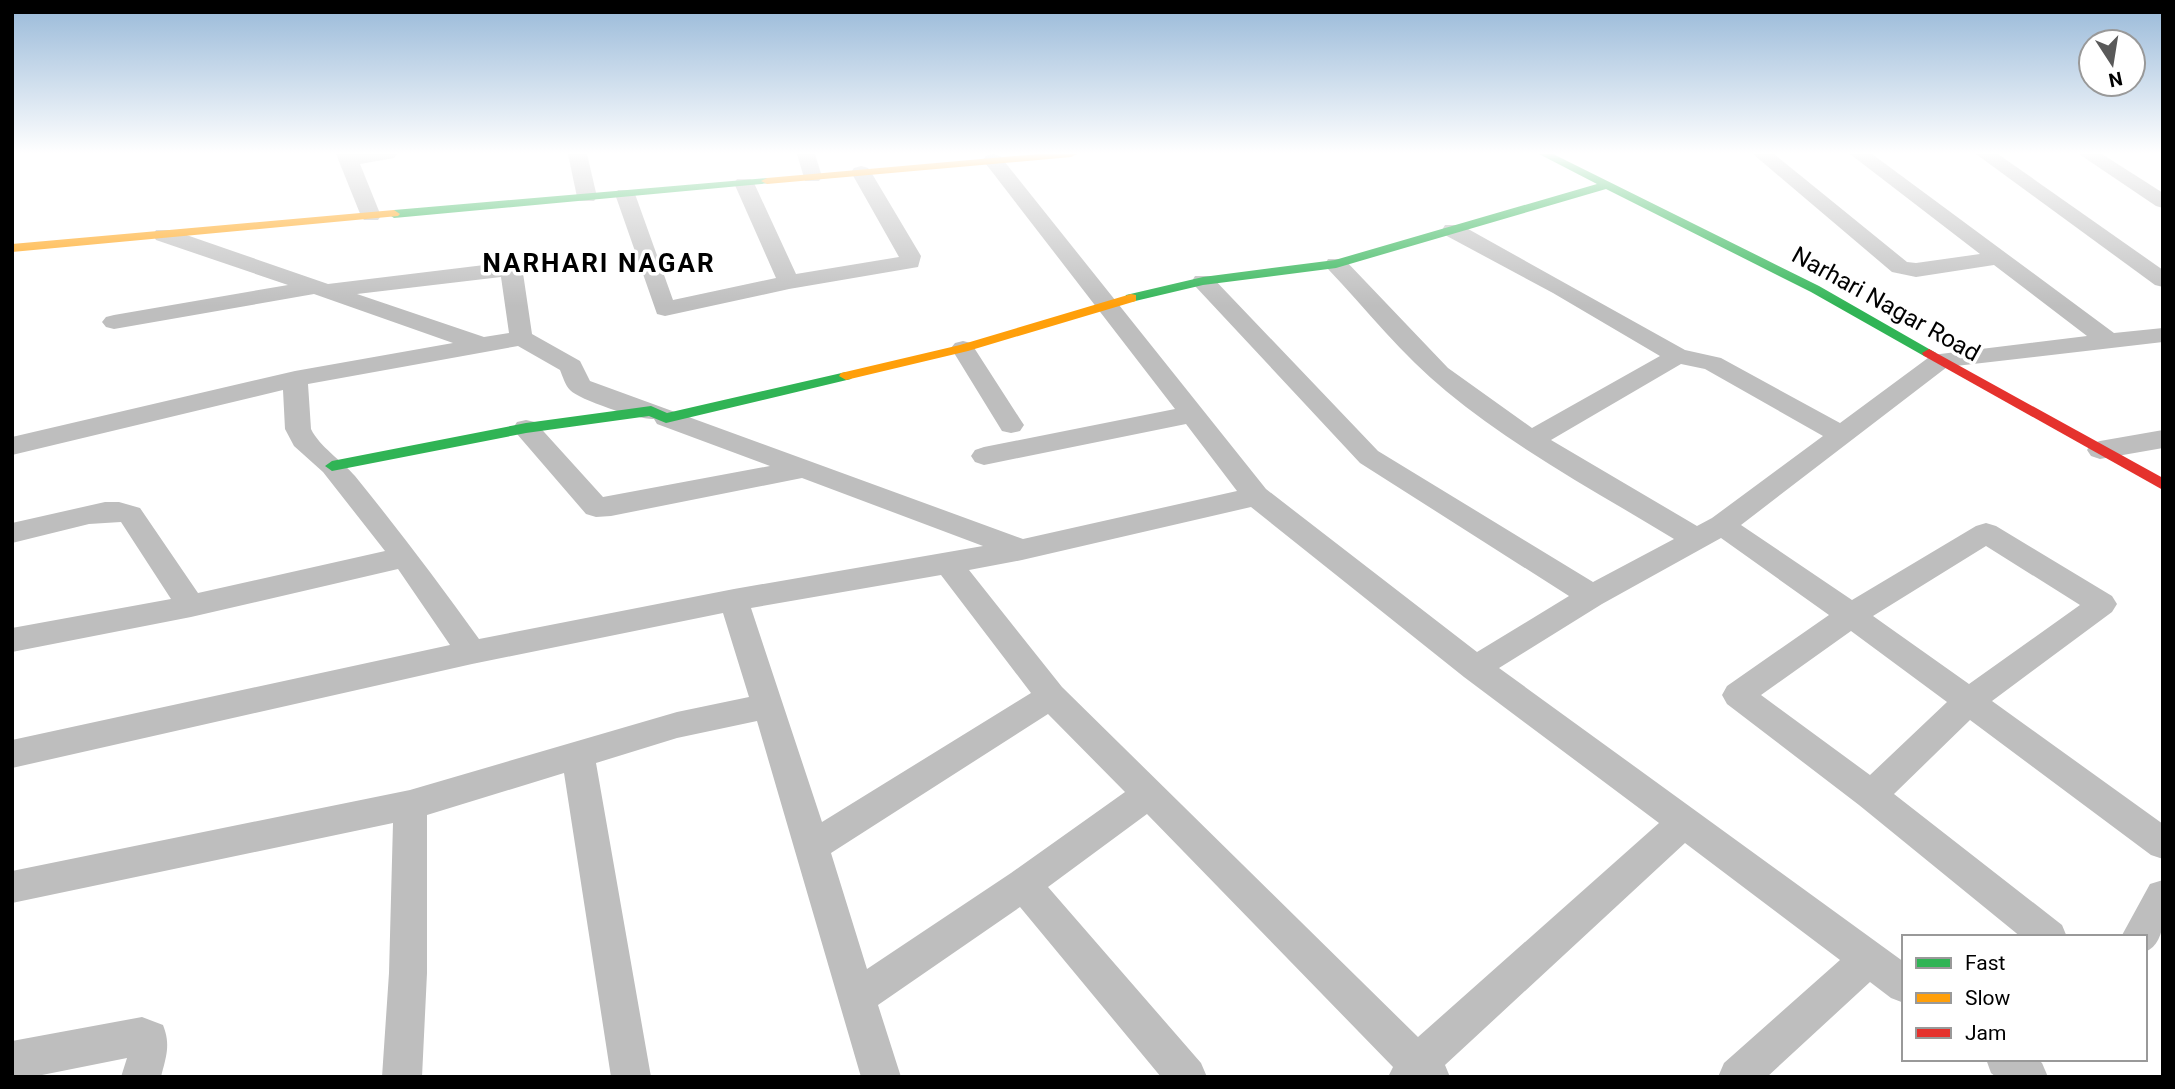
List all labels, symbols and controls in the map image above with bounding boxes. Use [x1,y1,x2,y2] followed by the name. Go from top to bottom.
[2077,28,2147,98] north arrow
[2106,66,2124,92] text: N
[1787,241,1985,367] street label: Narhari Nagar Road
[482,248,716,278] district label: NARHARI NAGAR
[1902,935,2147,1061] legend
[1965,951,2006,975] text: Fast
[1965,986,2011,1010] text: Slow
[1965,1021,2006,1045] text: Jam

